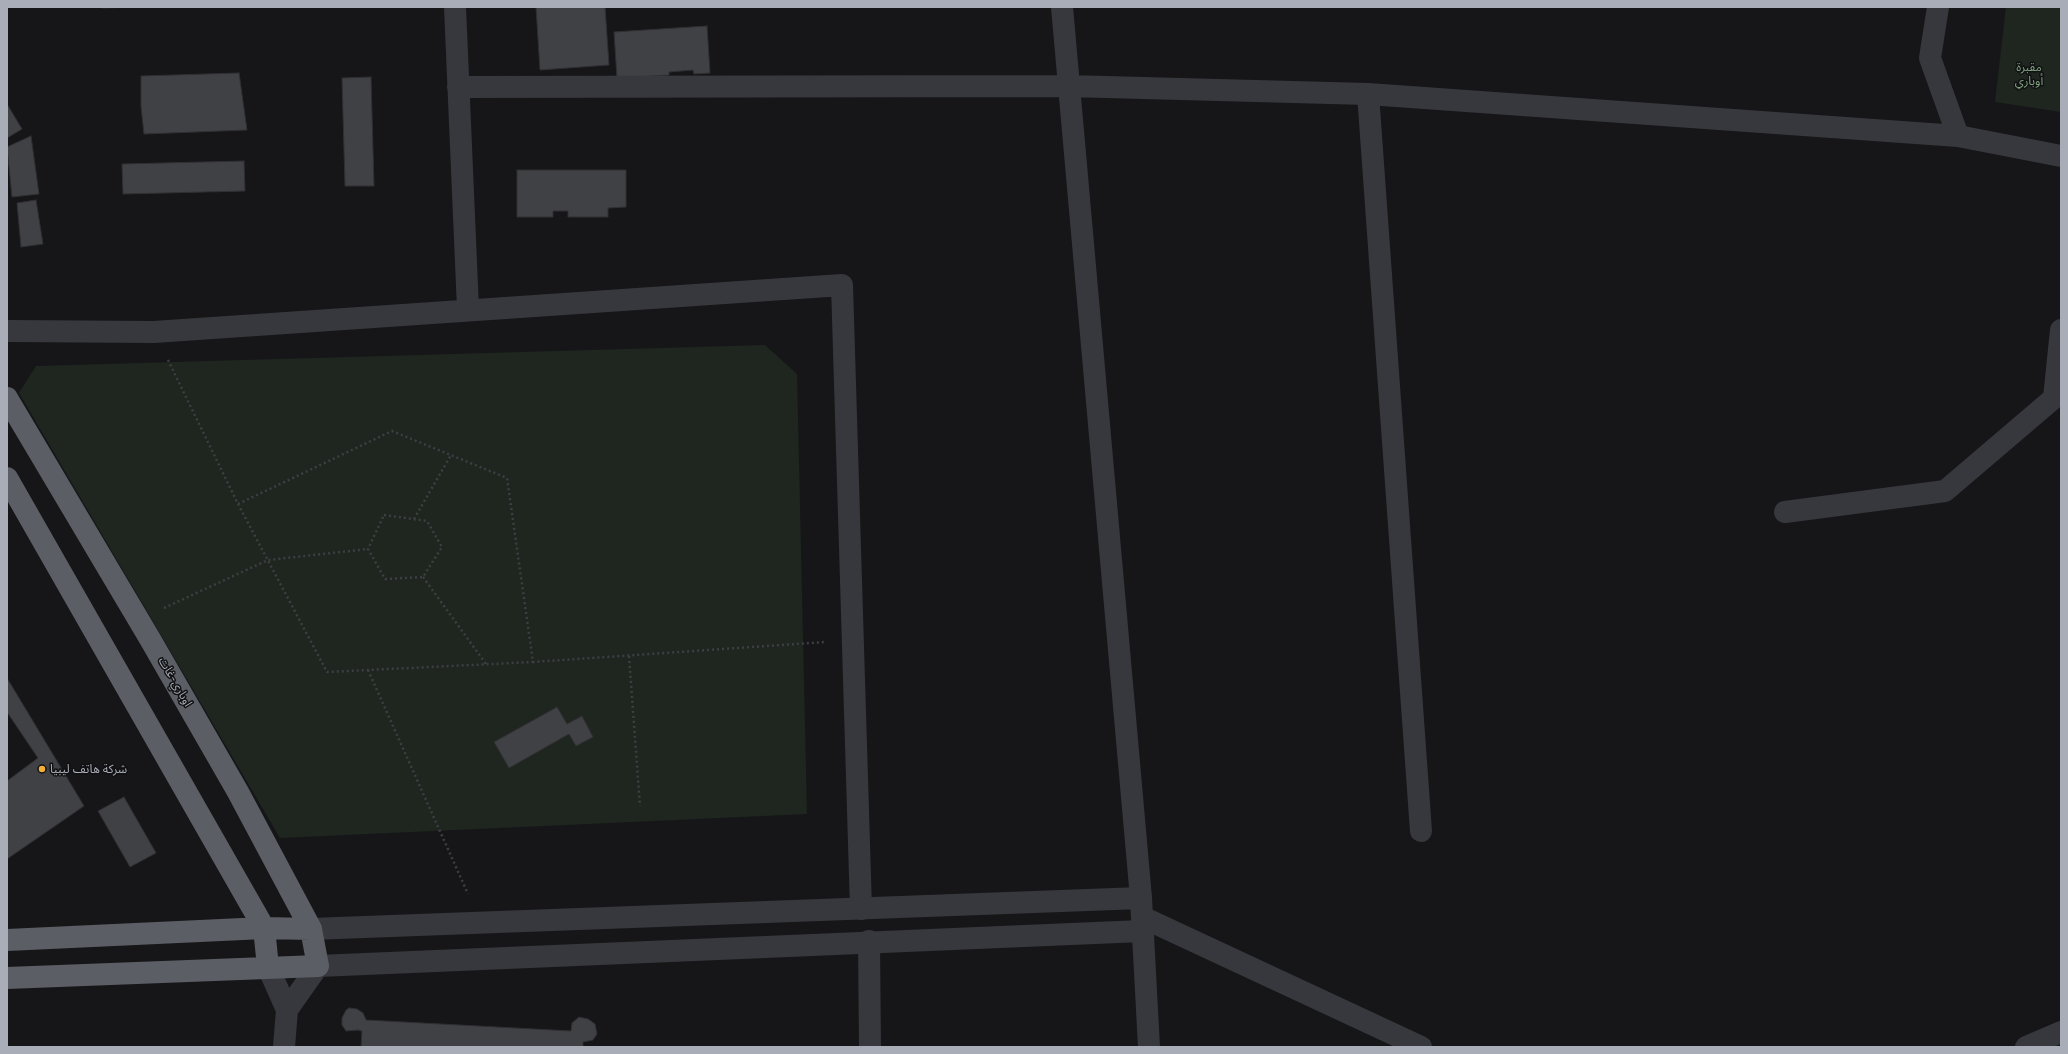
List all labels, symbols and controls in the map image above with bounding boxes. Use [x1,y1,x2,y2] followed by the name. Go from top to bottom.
[2015,60,2043,88] park label: مقبرة أوباري
[155,655,195,709] street label: اوباري-غات
[50,762,127,776] place label: شركة هاتف ليبيا
[37,764,47,774] marker: شركة هاتف ليبيا

